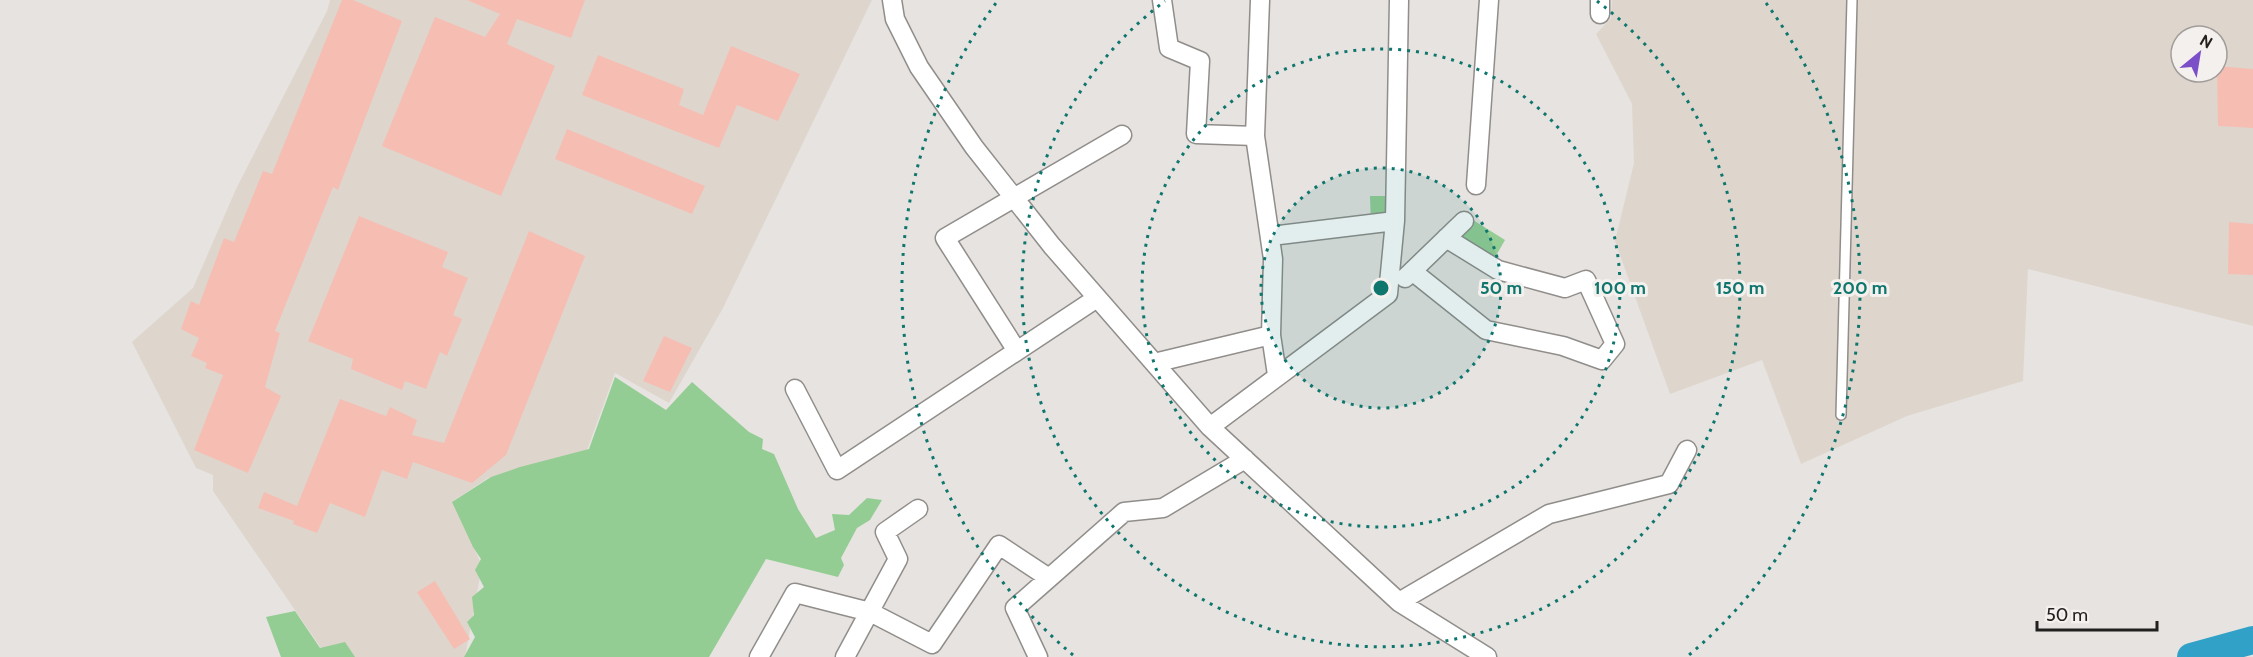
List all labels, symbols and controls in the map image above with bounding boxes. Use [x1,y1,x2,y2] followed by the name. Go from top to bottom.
[2169,24,2229,84] north arrow
[2197,30,2216,52] text: N
[1480,277,1522,299] text: 50 m
[1594,277,1646,299] text: 100 m
[1716,277,1764,299] text: 150 m
[1833,277,1887,299] text: 200 m
[1371,278,1391,298] centre of rings
[2037,594,2157,632] scale bar
[2046,604,2088,626] text: 50 m

